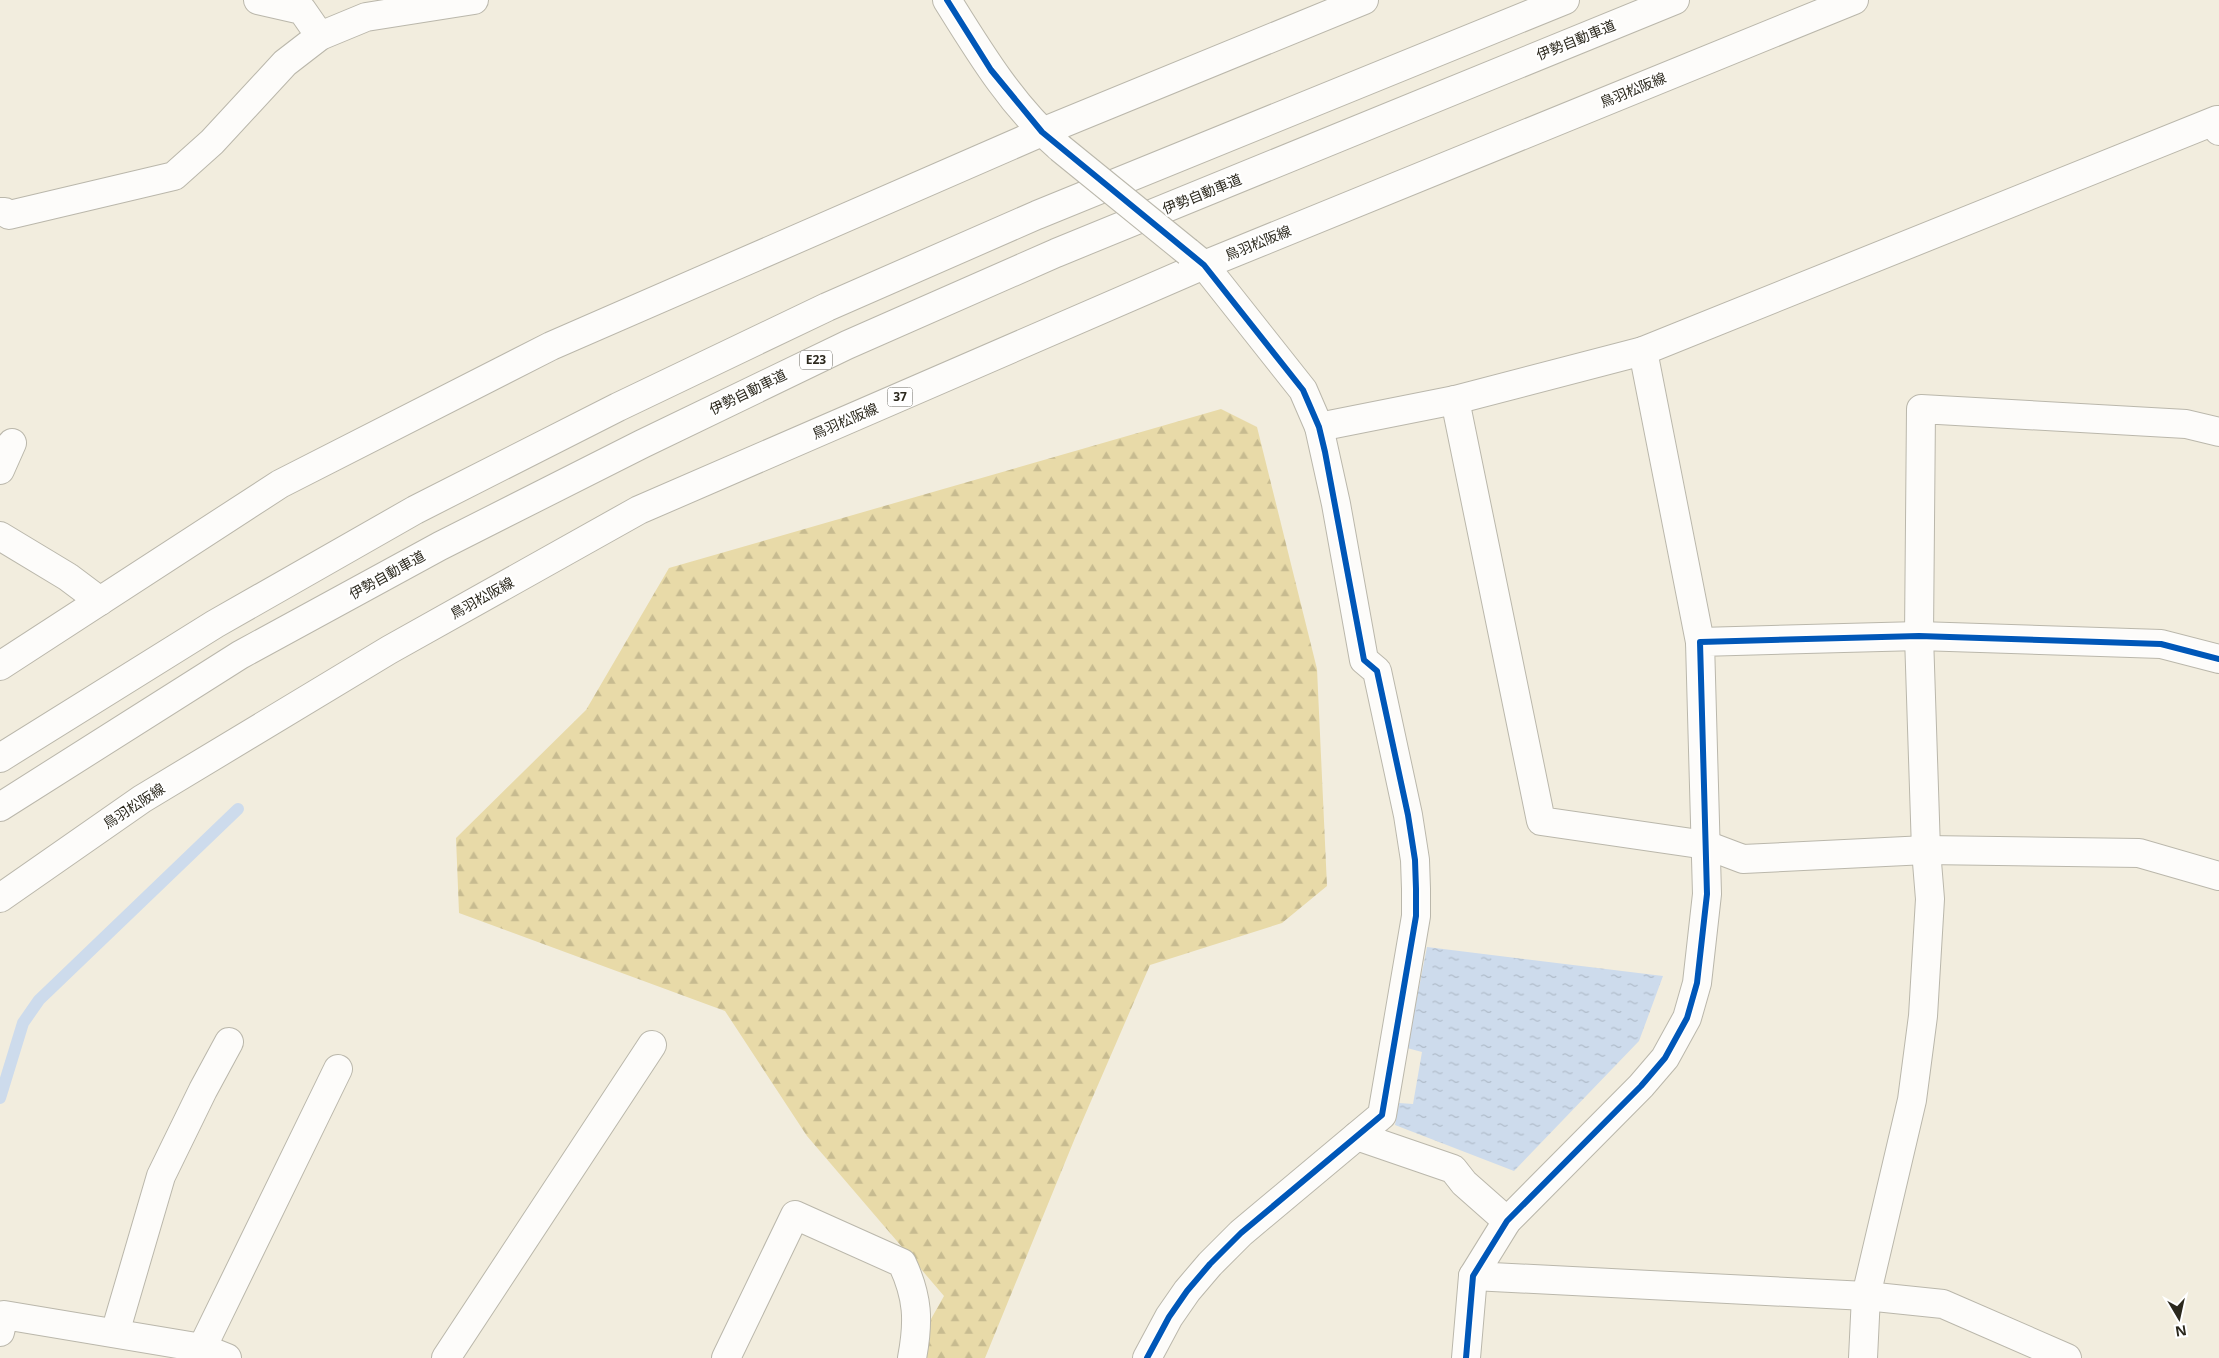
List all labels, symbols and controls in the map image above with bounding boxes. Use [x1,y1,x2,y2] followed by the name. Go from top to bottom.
[1533,15,1618,64] street label: 伊勢自動車道
[1597,68,1669,111] street label: 鳥羽松阪線
[1159,169,1244,218] street label: 伊勢自動車道
[1222,221,1294,264] street label: 鳥羽松阪線
[800,350,832,370] road number: E23
[706,365,790,419] street label: 伊勢自動車道
[888,388,912,407] road number: 37
[809,398,881,443] street label: 鳥羽松阪線
[345,546,428,603] street label: 伊勢自動車道
[447,572,517,623] street label: 鳥羽松阪線
[99,779,168,833] street label: 鳥羽松阪線
[2154,1293,2204,1343] north arrow
[2174,1321,2188,1342] text: N

